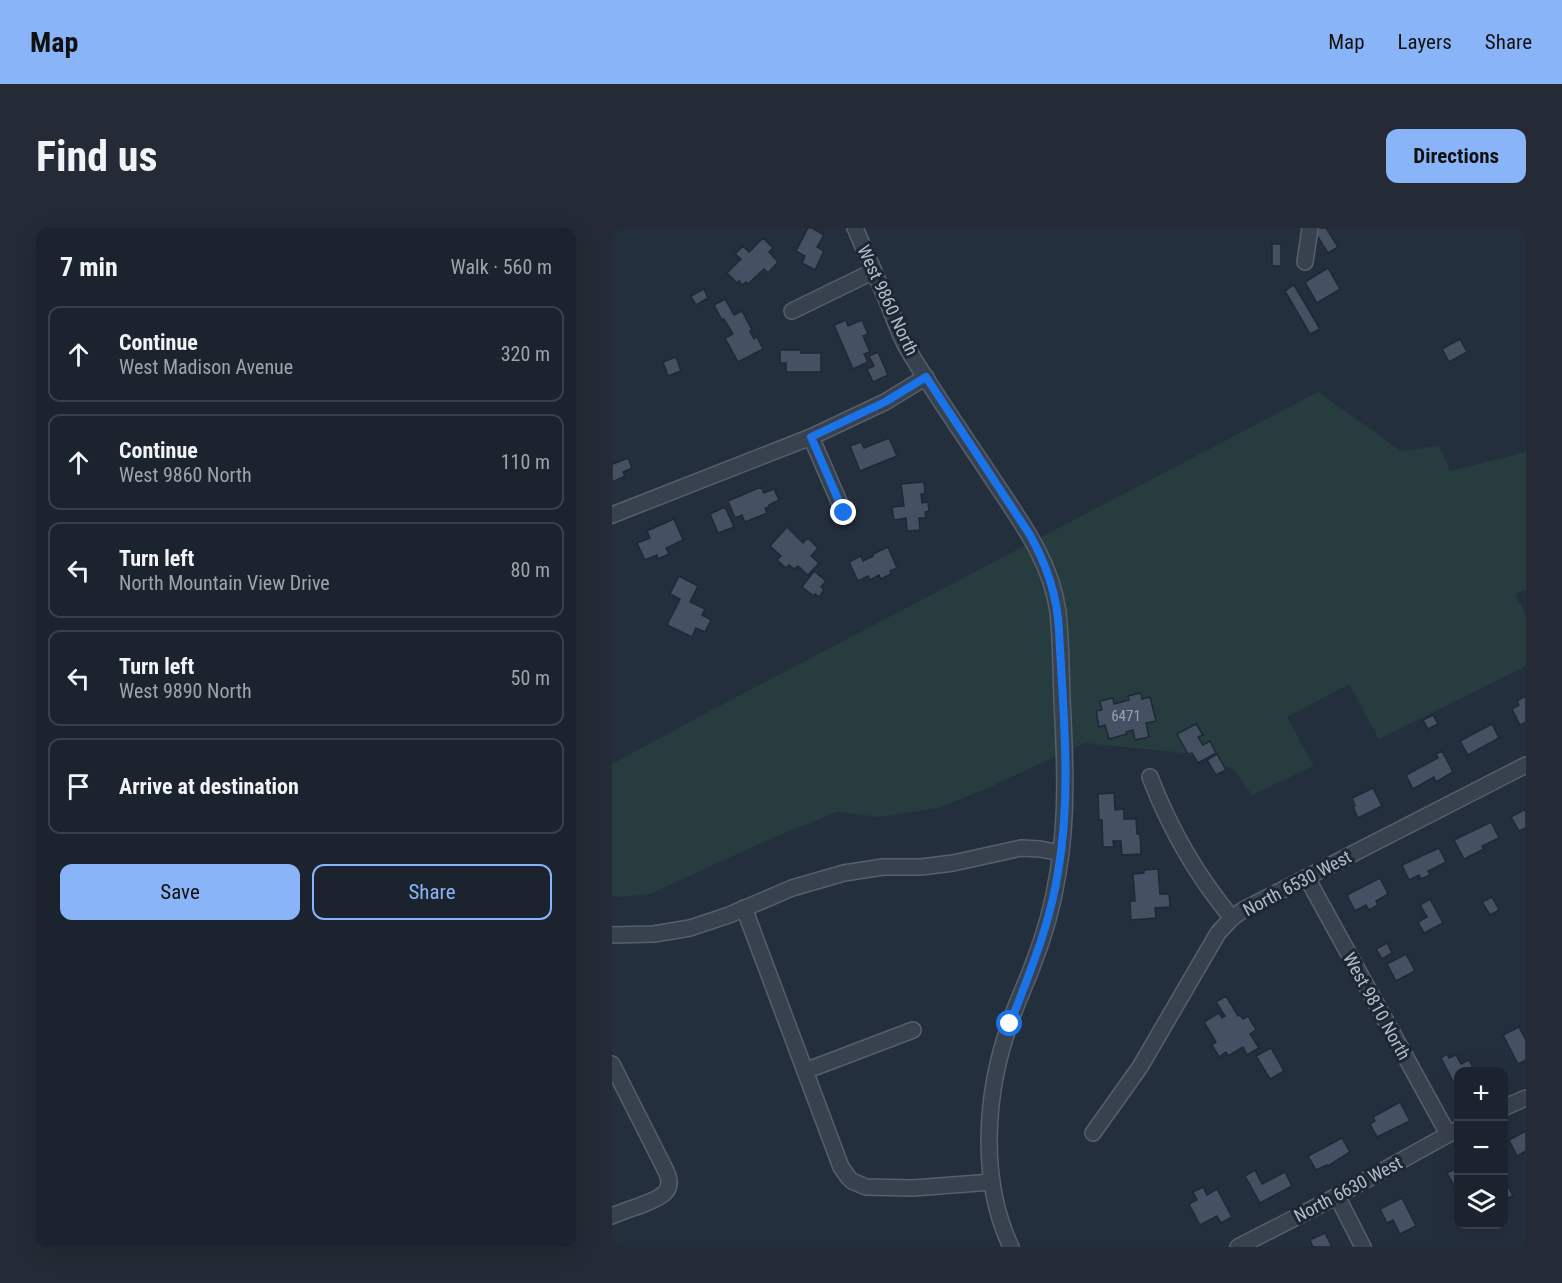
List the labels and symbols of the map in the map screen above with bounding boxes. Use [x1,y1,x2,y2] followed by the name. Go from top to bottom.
[853,241,923,359] street label: West 9860 North
[830,499,856,525] route end
[1111,707,1141,725] house number: 6471
[1239,846,1355,920] street label: North 6530 West
[1339,949,1415,1063] street label: West 9810 North
[996,1010,1022,1036] route start
[1290,1152,1406,1226] street label: North 6630 West

